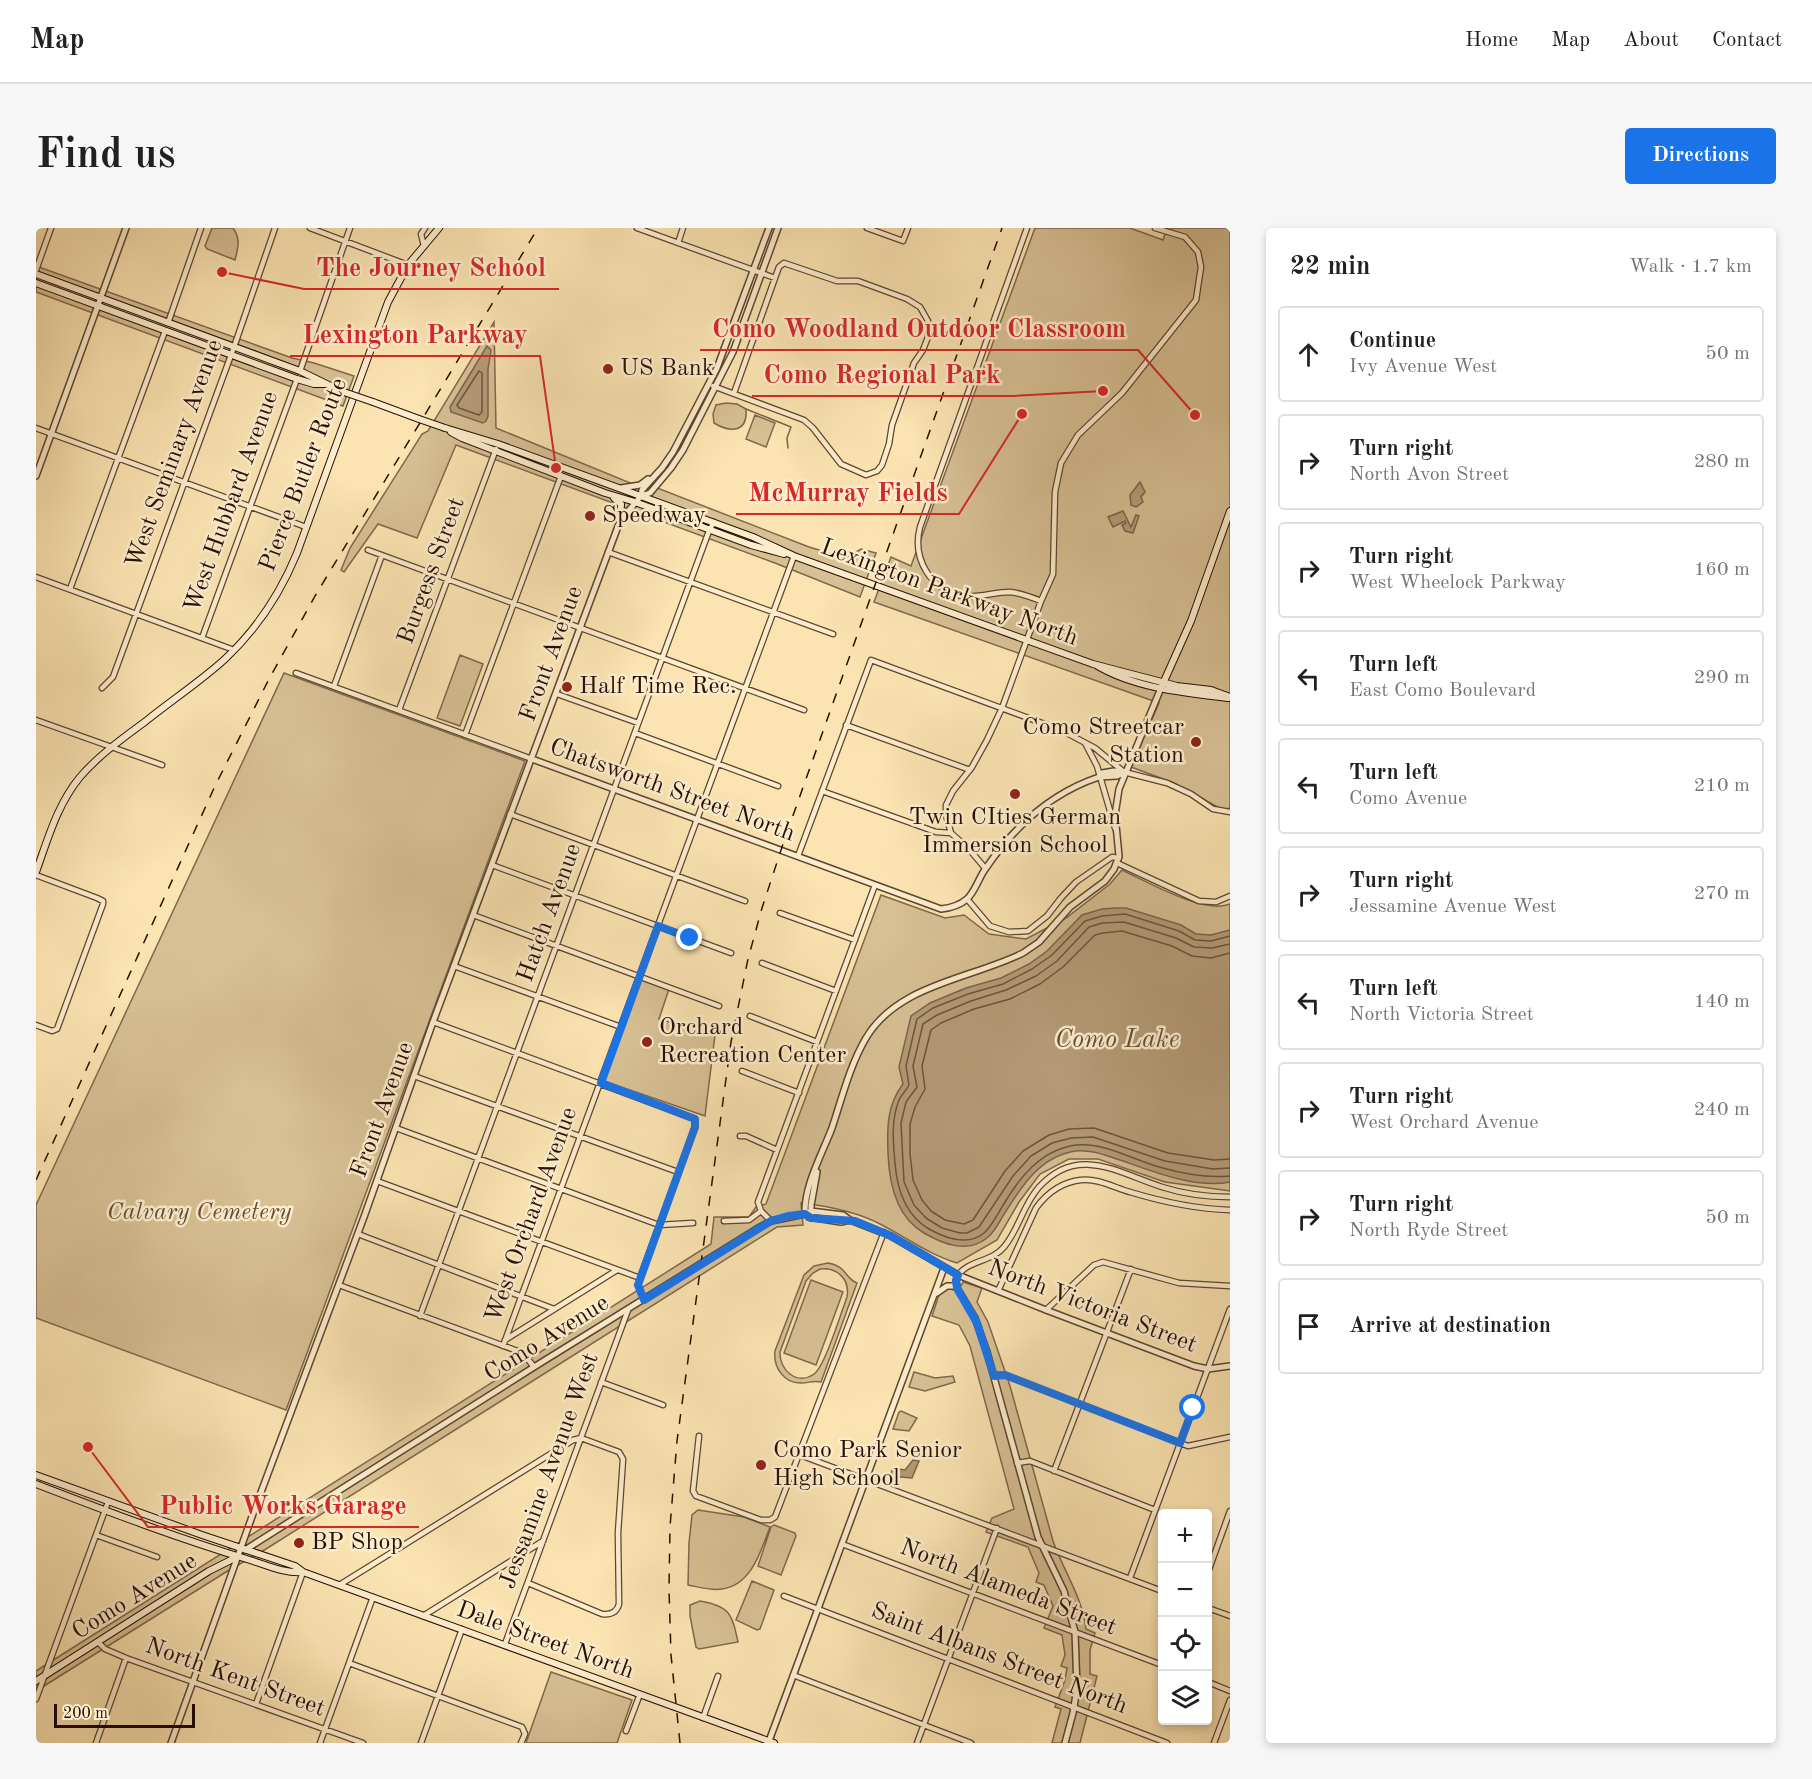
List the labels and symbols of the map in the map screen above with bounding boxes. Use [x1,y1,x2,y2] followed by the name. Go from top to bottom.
[304,245,559,289] callout: The Journey School
[316,256,546,282] text: The Journey School
[700,306,1138,350] callout: Como Woodland Outdoor Classroom
[290,312,540,356] callout: Lexington Parkway
[712,317,1126,343] text: Como Woodland Outdoor Classroom
[302,323,528,349] text: Lexington Parkway
[122,336,228,572] street label: West Seminary Avenue
[752,352,1013,396] callout: Como Regional Park
[620,357,714,381] place label: US Bank
[601,362,615,376] marker: US Bank
[763,363,1001,389] text: Como Regional Park
[256,375,352,575] street label: Pierce Butler Route
[181,388,283,616] street label: West Hubbard Avenue
[736,470,959,514] callout: McMurray Fields
[748,481,948,507] text: McMurray Fields
[394,494,470,648] street label: Burgess Street
[602,504,706,528] place label: Speedway
[583,509,597,523] marker: Speedway
[817,535,1081,651] street label: Lexington Parkway North
[516,583,588,725] street label: Front Avenue
[579,675,737,699] place label: Half Time Rec.
[560,680,574,694] marker: Half Time Rec.
[1023,716,1184,768] place label: Como Streetcar Station
[546,735,798,847] street label: Chatsworth Street North
[1189,735,1203,749] marker: Como Streetcar Station
[1008,787,1022,801] marker: Twin CIties German Immersion School
[909,806,1121,858] place label: Twin CIties German Immersion School
[514,840,586,986] street label: Hatch Avenue
[676,924,702,950] route end
[659,1016,846,1068] place label: Orchard Recreation Center
[1055,1027,1179,1053] water label: Como Lake
[640,1035,654,1049] marker: Orchard Recreation Center
[347,1039,419,1181] street label: Front Avenue
[482,1104,582,1326] street label: West Orchard Avenue
[107,1201,292,1225] park label: Calvary Cemetery
[984,1256,1200,1358] street label: North Victoria Street
[480,1291,614,1387] street label: Como Avenue
[496,1350,604,1592] street label: Jessamine Avenue West
[1179,1394,1205,1420] route start
[773,1439,962,1491] place label: Como Park Senior High School
[754,1458,768,1472] marker: Como Park Senior High School
[148,1483,419,1527] callout: Public Works Garage
[159,1494,407,1520] text: Public Works Garage
[311,1531,403,1555] place label: BP Shop
[292,1536,306,1550] marker: BP Shop
[896,1536,1120,1640] street label: North Alameda Street
[68,1549,202,1645] street label: Como Avenue
[453,1598,637,1684] street label: Dale Street North
[868,1599,1130,1719] street label: Saint Albans Street North
[142,1634,328,1722] street label: North Kent Street
[54,1701,195,1728] scale bar

